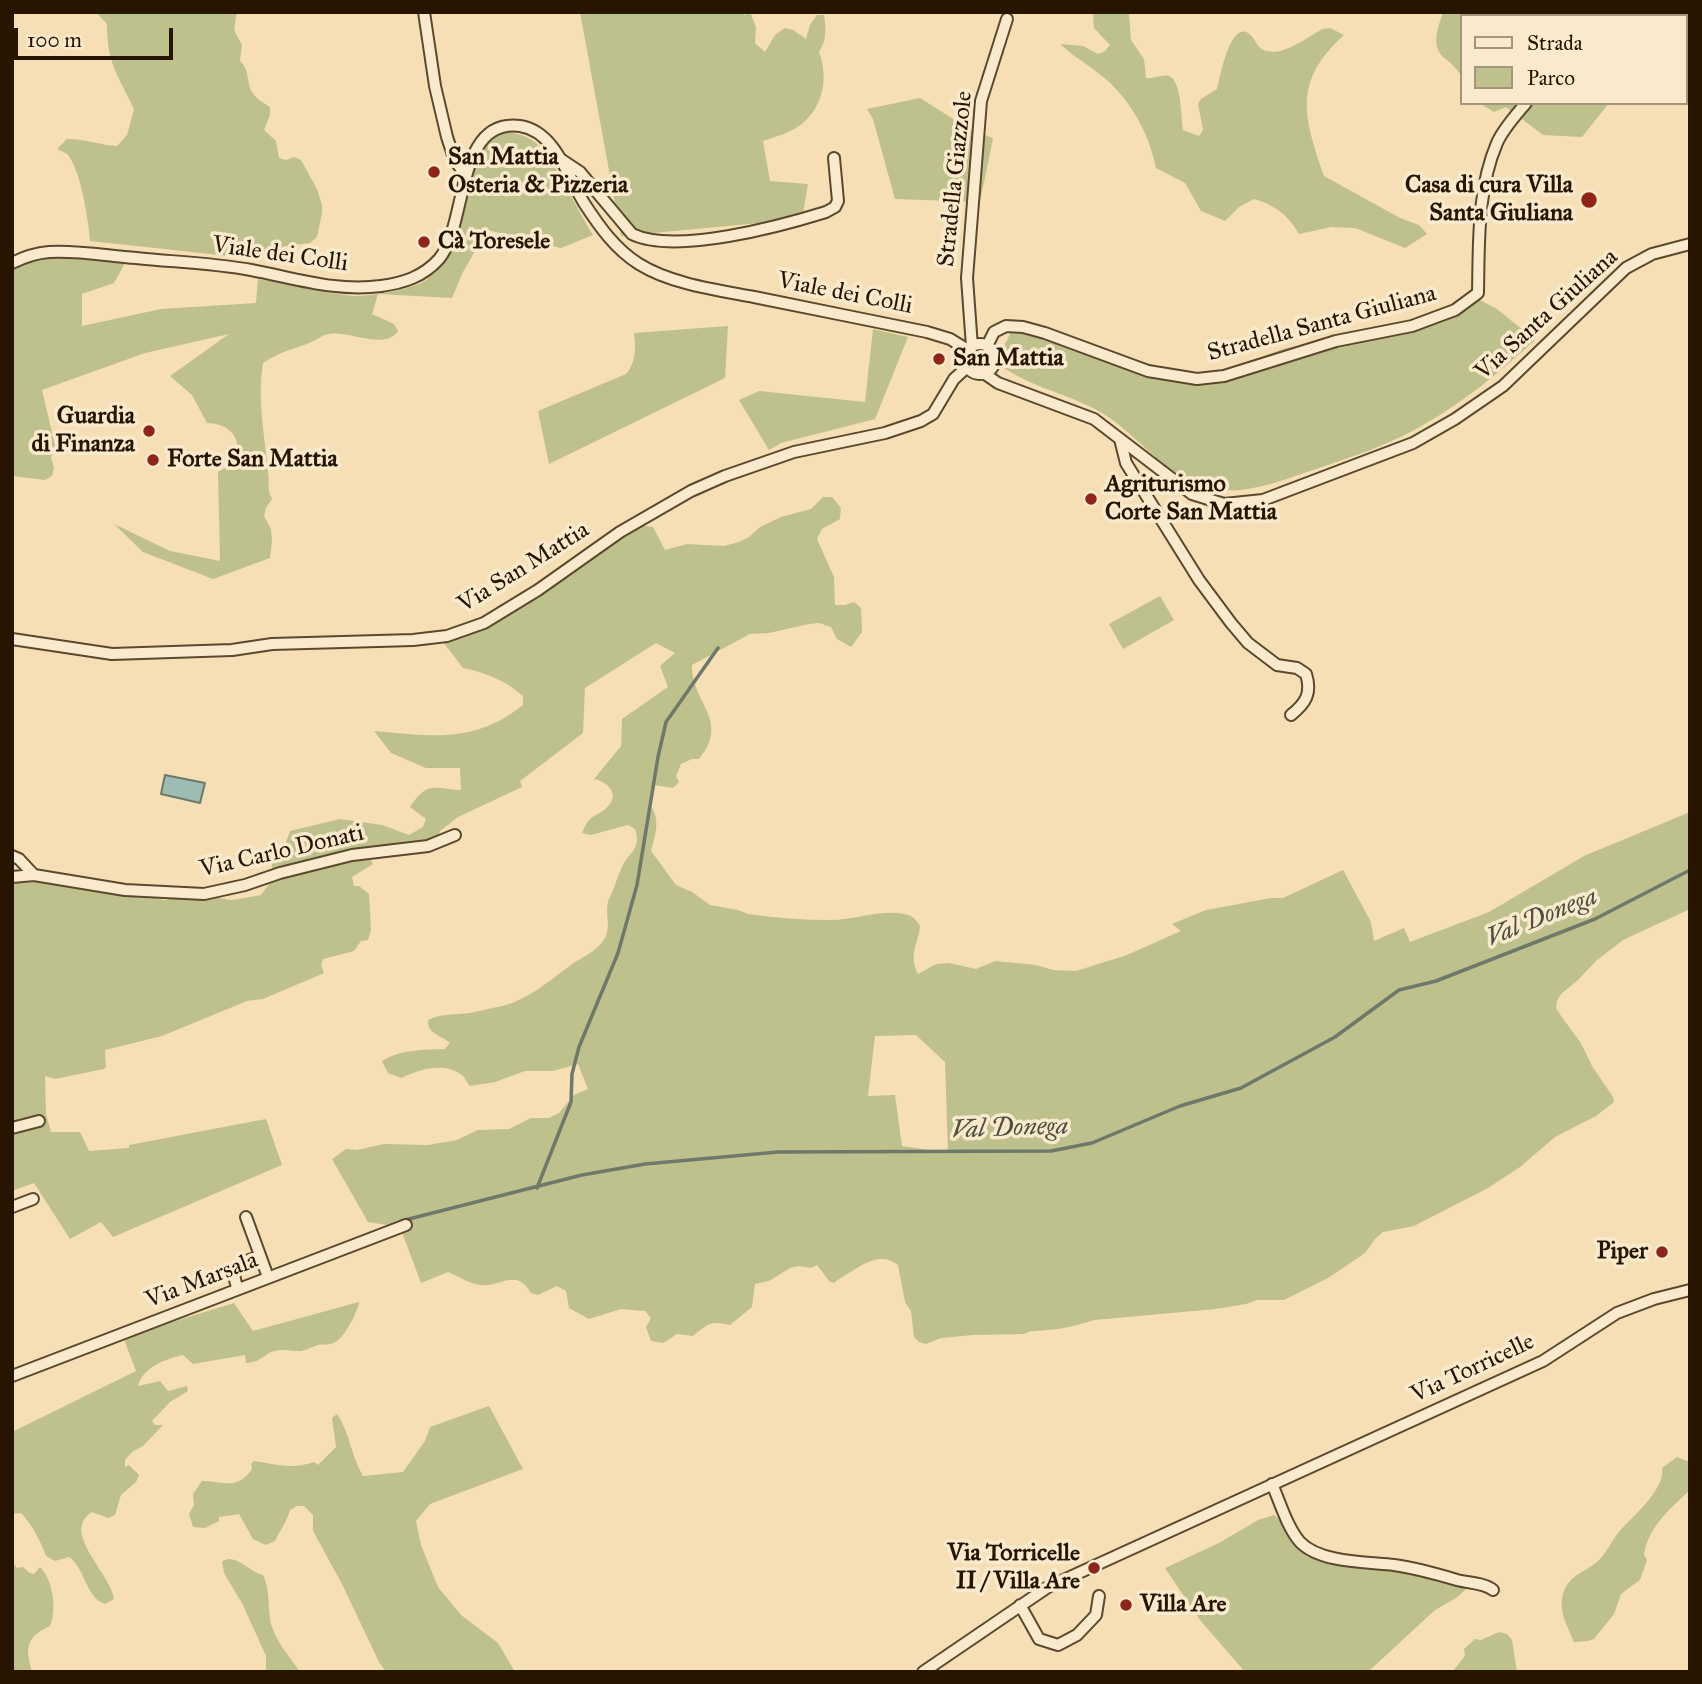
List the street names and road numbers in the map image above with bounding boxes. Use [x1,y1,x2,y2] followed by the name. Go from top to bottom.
[932,90,980,268] street label: Stradella Giazzole
[210,231,350,279] street label: Viale dei Colli
[1470,243,1624,387] street label: Via Santa Giuliana
[775,267,915,321] street label: Viale dei Colli
[1205,280,1439,368] street label: Stradella Santa Giuliana
[453,516,595,620] street label: Via San Mattia
[197,819,367,885] street label: Via Carlo Donati
[142,1246,262,1316] street label: Via Marsala
[1407,1328,1539,1410] street label: Via Torricelle

